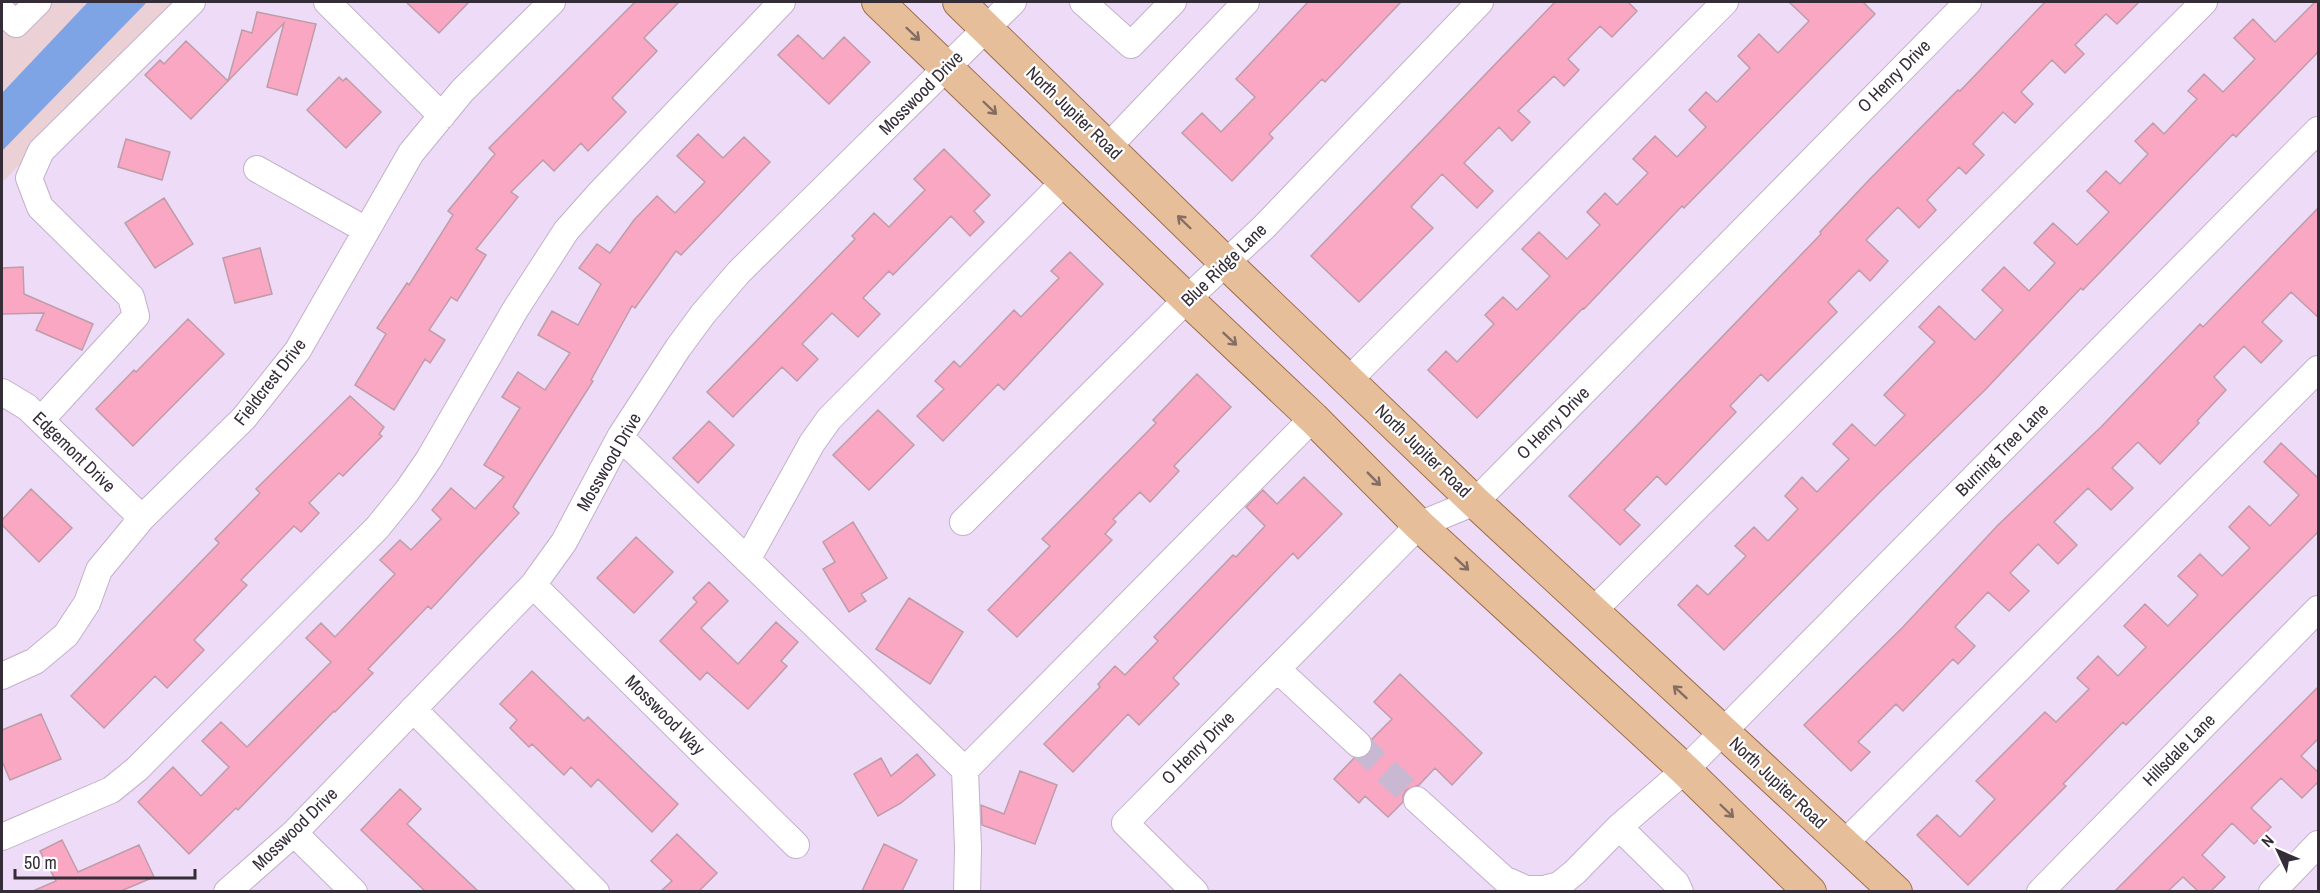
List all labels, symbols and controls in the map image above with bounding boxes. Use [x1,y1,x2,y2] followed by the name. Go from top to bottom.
[905,27,920,41] one-way arrow
[1851,33,1936,118] street label: O Henry Drive
[873,45,968,140] street label: Mosswood Drive
[1021,60,1128,165] street label: North Jupiter Road
[982,101,997,115] one-way arrow
[1177,215,1192,229] one-way arrow
[1175,217,1272,312] street label: Blue Ridge Lane
[1222,332,1237,347] one-way arrow
[228,333,312,430] street label: Fieldcrest Drive
[1510,380,1595,465] street label: O Henry Drive
[1370,398,1477,503] street label: North Jupiter Road
[1950,398,2054,502] street label: Burning Tree Lane
[27,406,121,498] street label: Edgemont Drive
[570,408,647,516] street label: Mosswood Drive
[1367,472,1381,487] one-way arrow
[1455,557,1470,571] one-way arrow
[620,669,711,761] street label: Mosswood Way
[1672,685,1687,699] one-way arrow
[1155,705,1240,790] street label: O Henry Drive
[2137,708,2221,792] street label: Hillsdale Lane
[1724,731,1832,834] street label: North Jupiter Road
[246,781,343,876] street label: Mosswood Drive
[1720,804,1735,818] one-way arrow
[2248,821,2308,881] north arrow
[2256,830,2278,852] text: N
[15,842,195,880] scale bar
[24,850,57,875] text: 50 m

